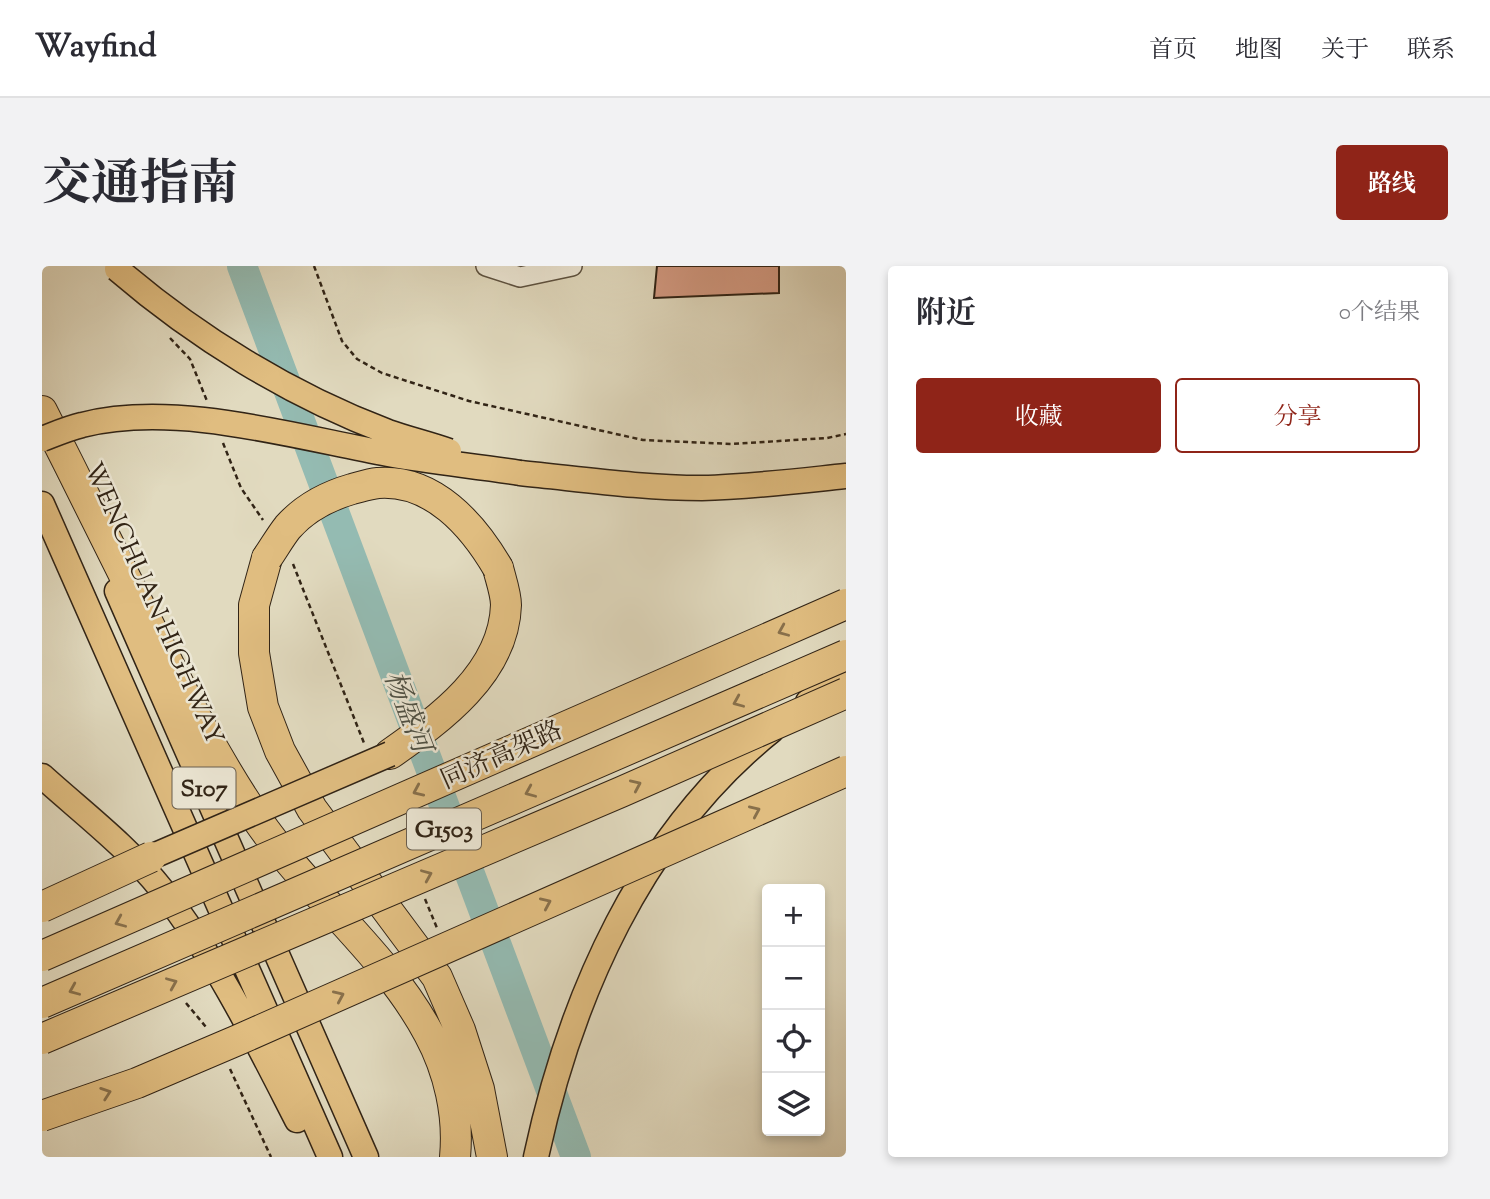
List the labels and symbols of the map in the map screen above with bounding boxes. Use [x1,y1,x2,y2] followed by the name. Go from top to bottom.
[74,457,232,751] street label: WENCHUAN HIGHWAY
[778,623,791,637] one-way arrow
[372,666,442,763] water label: 杨盛河
[733,694,746,708] one-way arrow
[435,713,569,800] street label: 同济高架路
[172,768,236,808] road number: S107
[629,779,641,793] one-way arrow
[412,783,425,797] one-way arrow
[524,784,537,798] one-way arrow
[747,805,760,819] one-way arrow
[407,808,481,850] road number: G1503
[420,869,432,883] one-way arrow
[539,897,552,911] one-way arrow
[115,914,127,928] one-way arrow
[165,977,178,991] one-way arrow
[68,982,81,996] one-way arrow
[331,990,344,1004] one-way arrow
[100,1087,112,1101] one-way arrow

